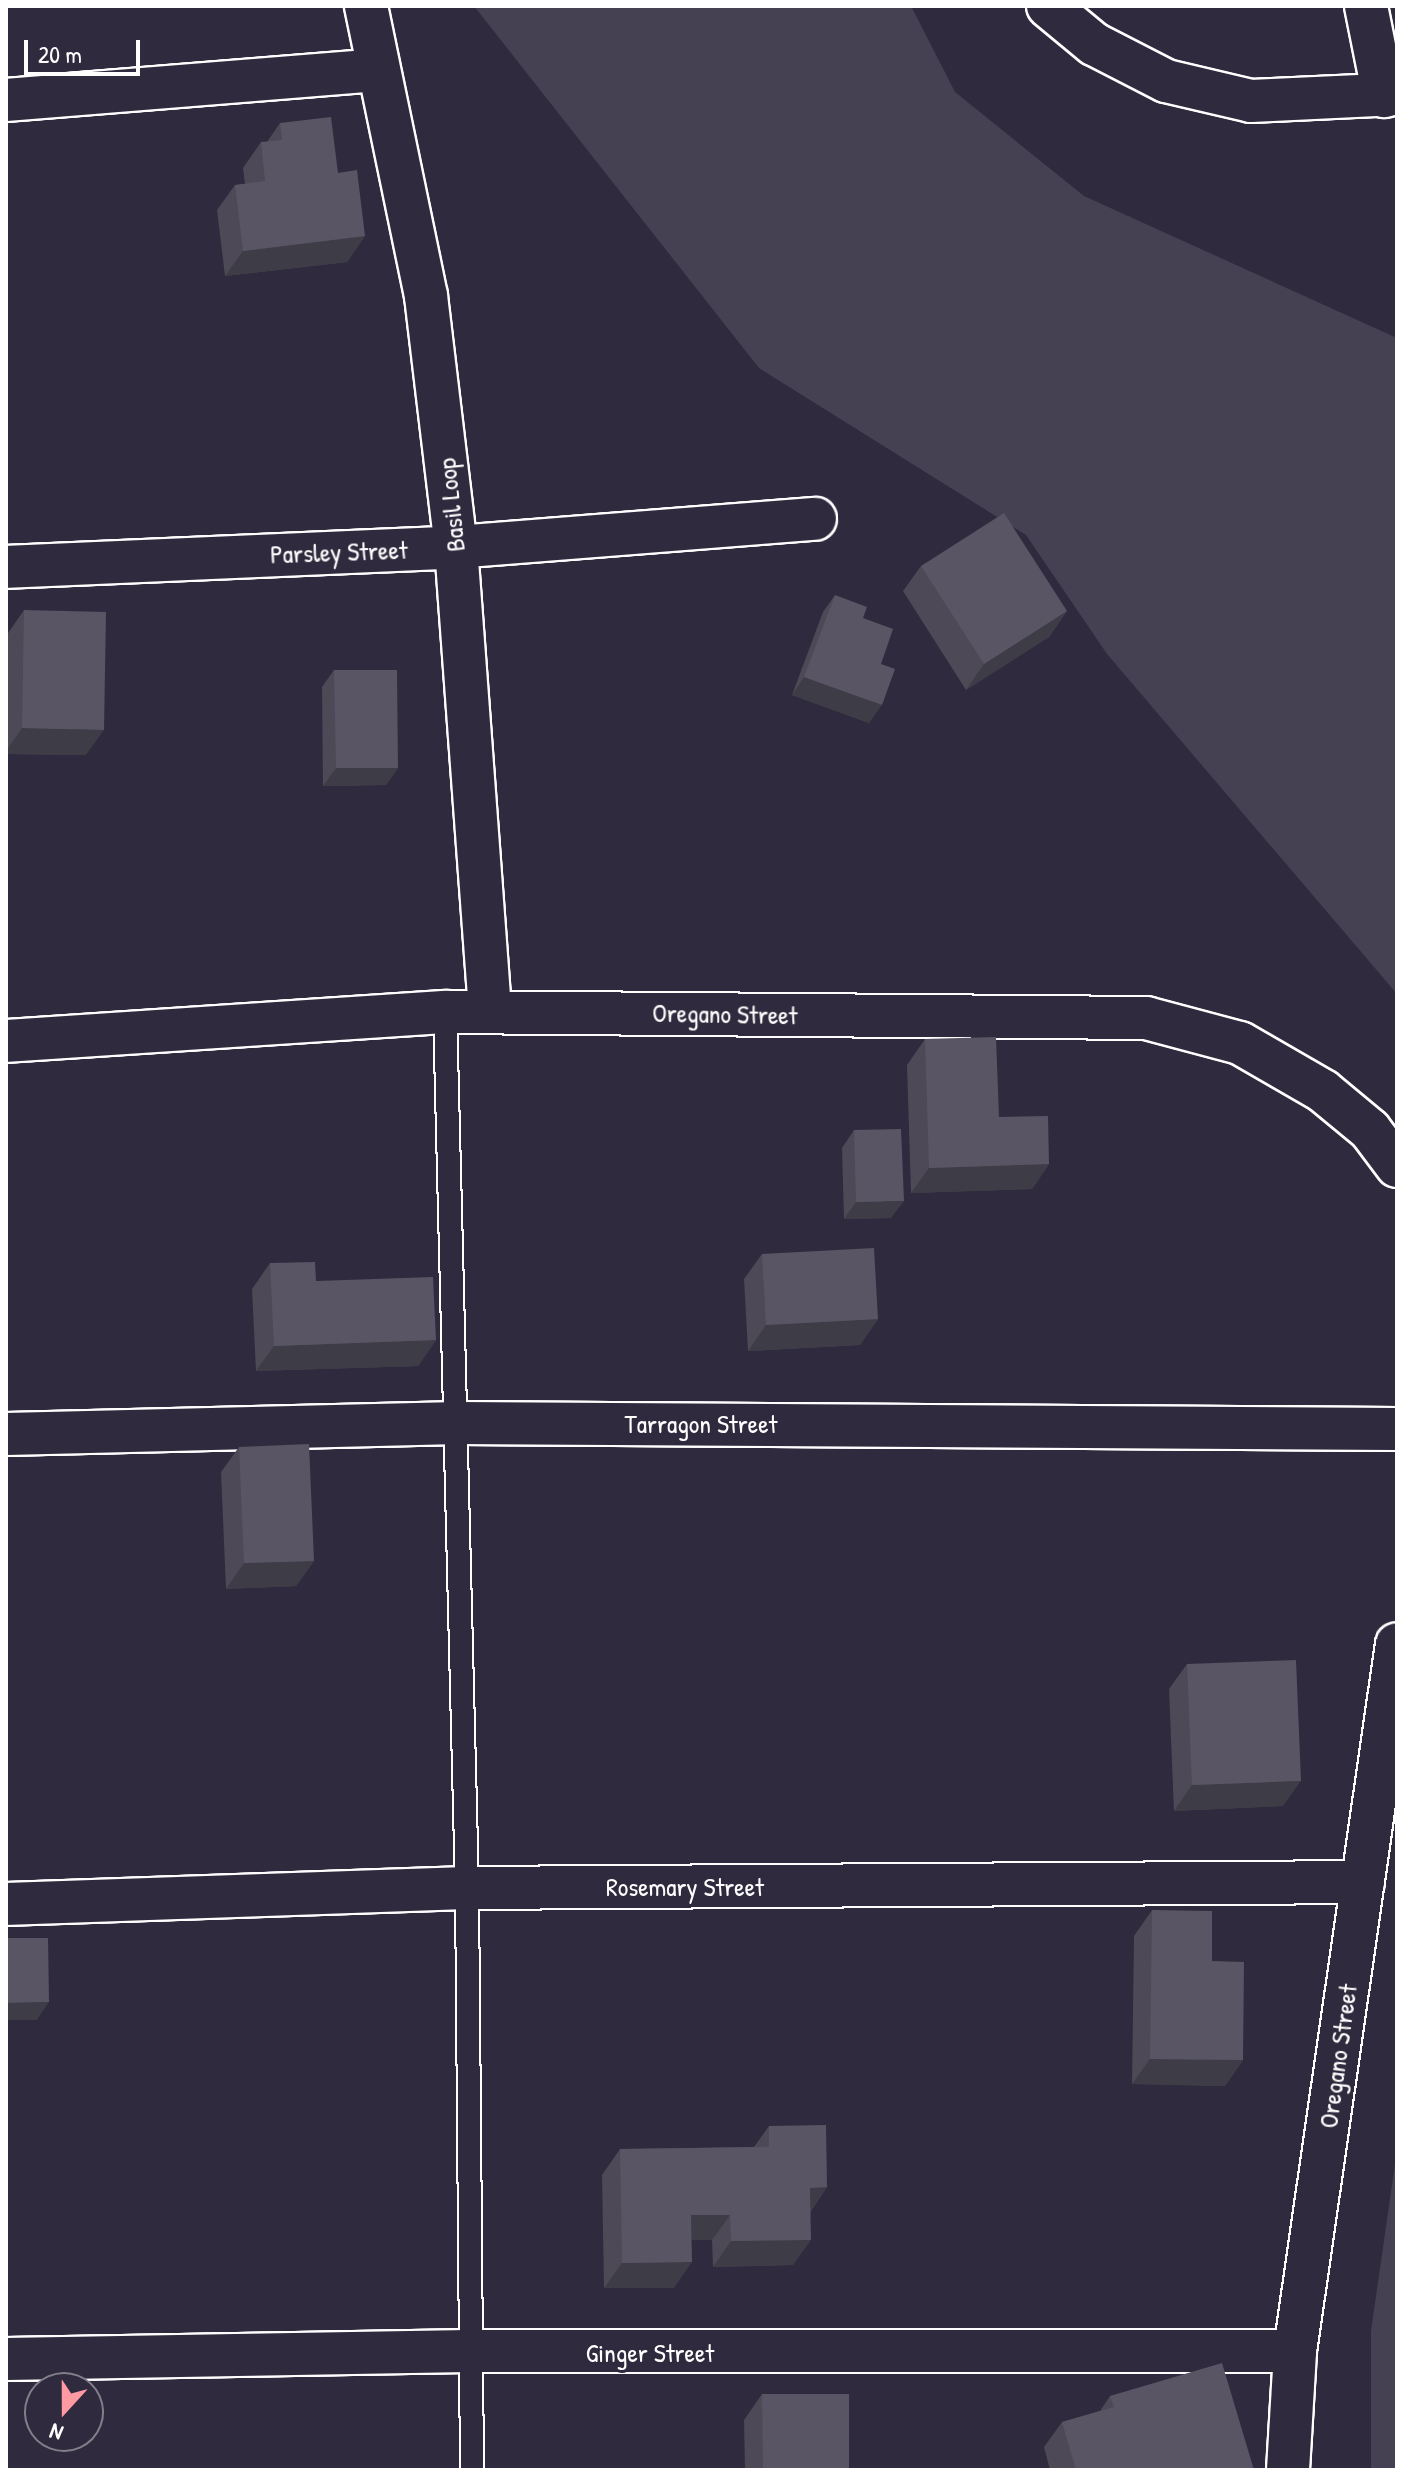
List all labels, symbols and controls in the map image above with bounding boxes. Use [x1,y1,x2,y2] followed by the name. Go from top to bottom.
[28,24,144,74] scale bar
[38,38,82,70] text: 20 m
[431,457,471,553] street label: Basil Loop
[270,534,408,570] street label: Parsley Street
[652,997,798,1031] street label: Oregano Street
[625,1408,777,1440] street label: Tarragon Street
[606,1871,764,1903] street label: Rosemary Street
[1312,1982,1364,2130] street label: Oregano Street
[586,2337,714,2369] street label: Ginger Street
[24,2372,104,2452] north arrow
[45,2416,67,2449] text: N

